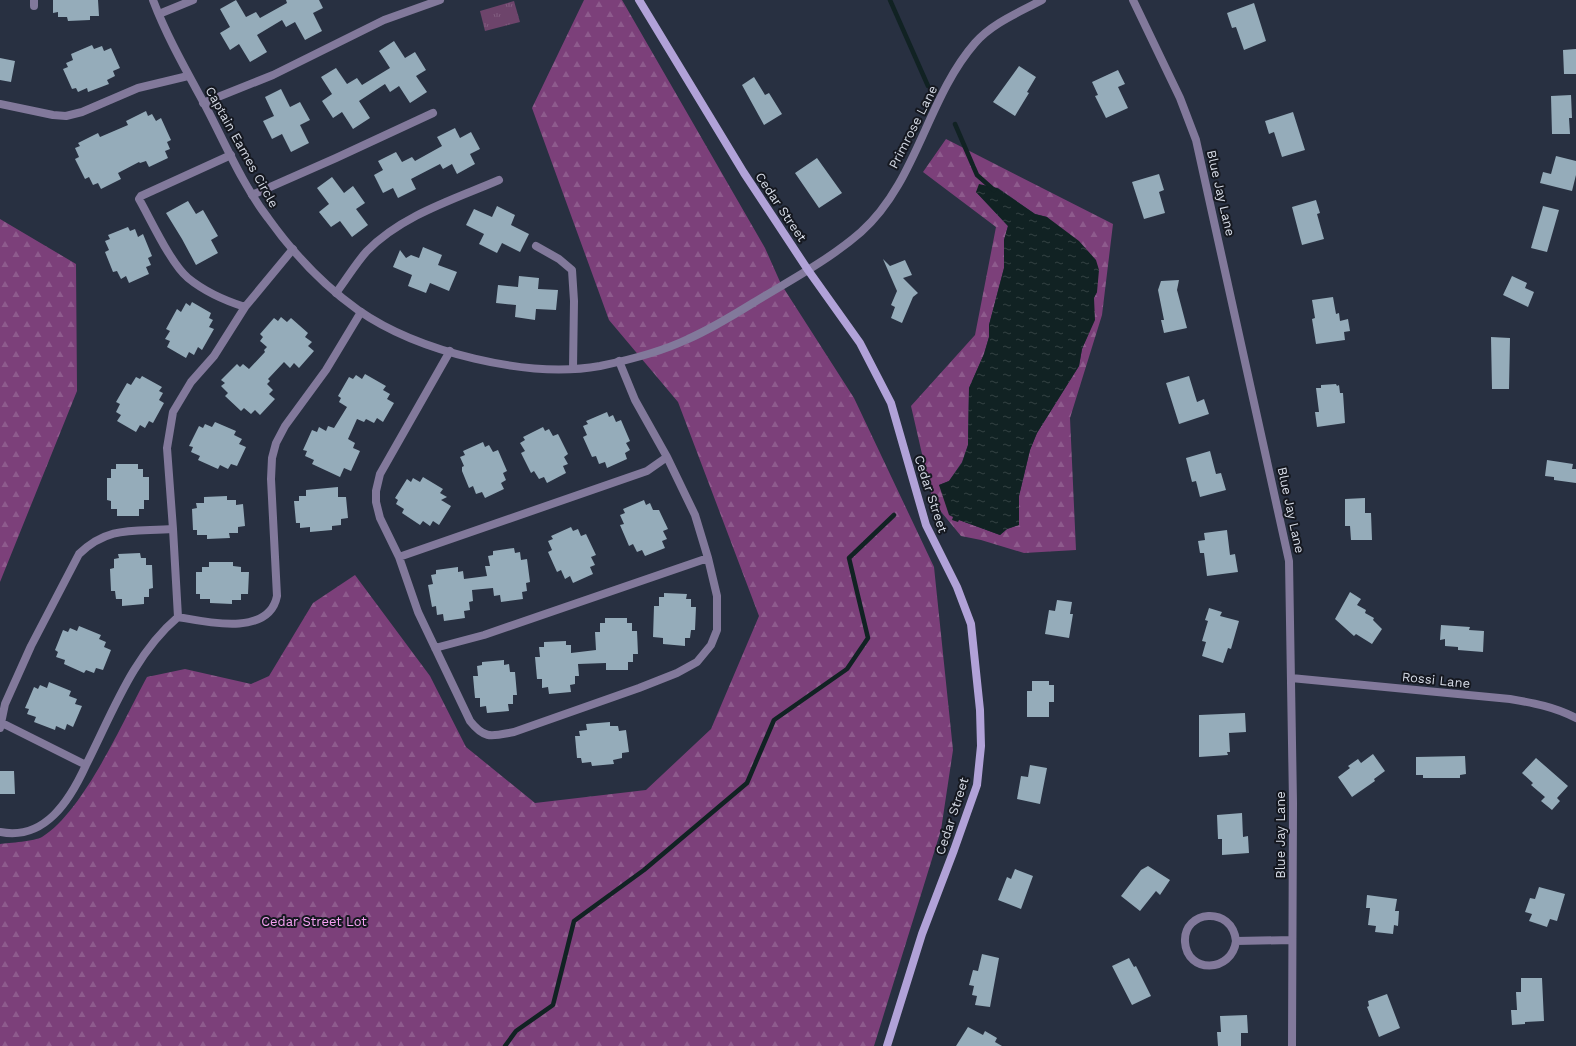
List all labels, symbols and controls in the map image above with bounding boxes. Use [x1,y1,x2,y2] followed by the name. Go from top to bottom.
[886,83,940,171] street label: Primrose Lane
[202,84,282,210] street label: Captain Eames Circle
[1204,149,1238,237] street label: Blue Jay Lane
[752,169,810,245] street label: Cedar Street
[911,453,951,535] street label: Cedar Street
[1275,466,1307,554] street label: Blue Jay Lane
[1401,669,1471,691] street label: Rossi Lane
[932,775,972,857] street label: Cedar Street
[1273,791,1288,879] street label: Blue Jay Lane
[261,914,367,929] park label: Cedar Street Lot

